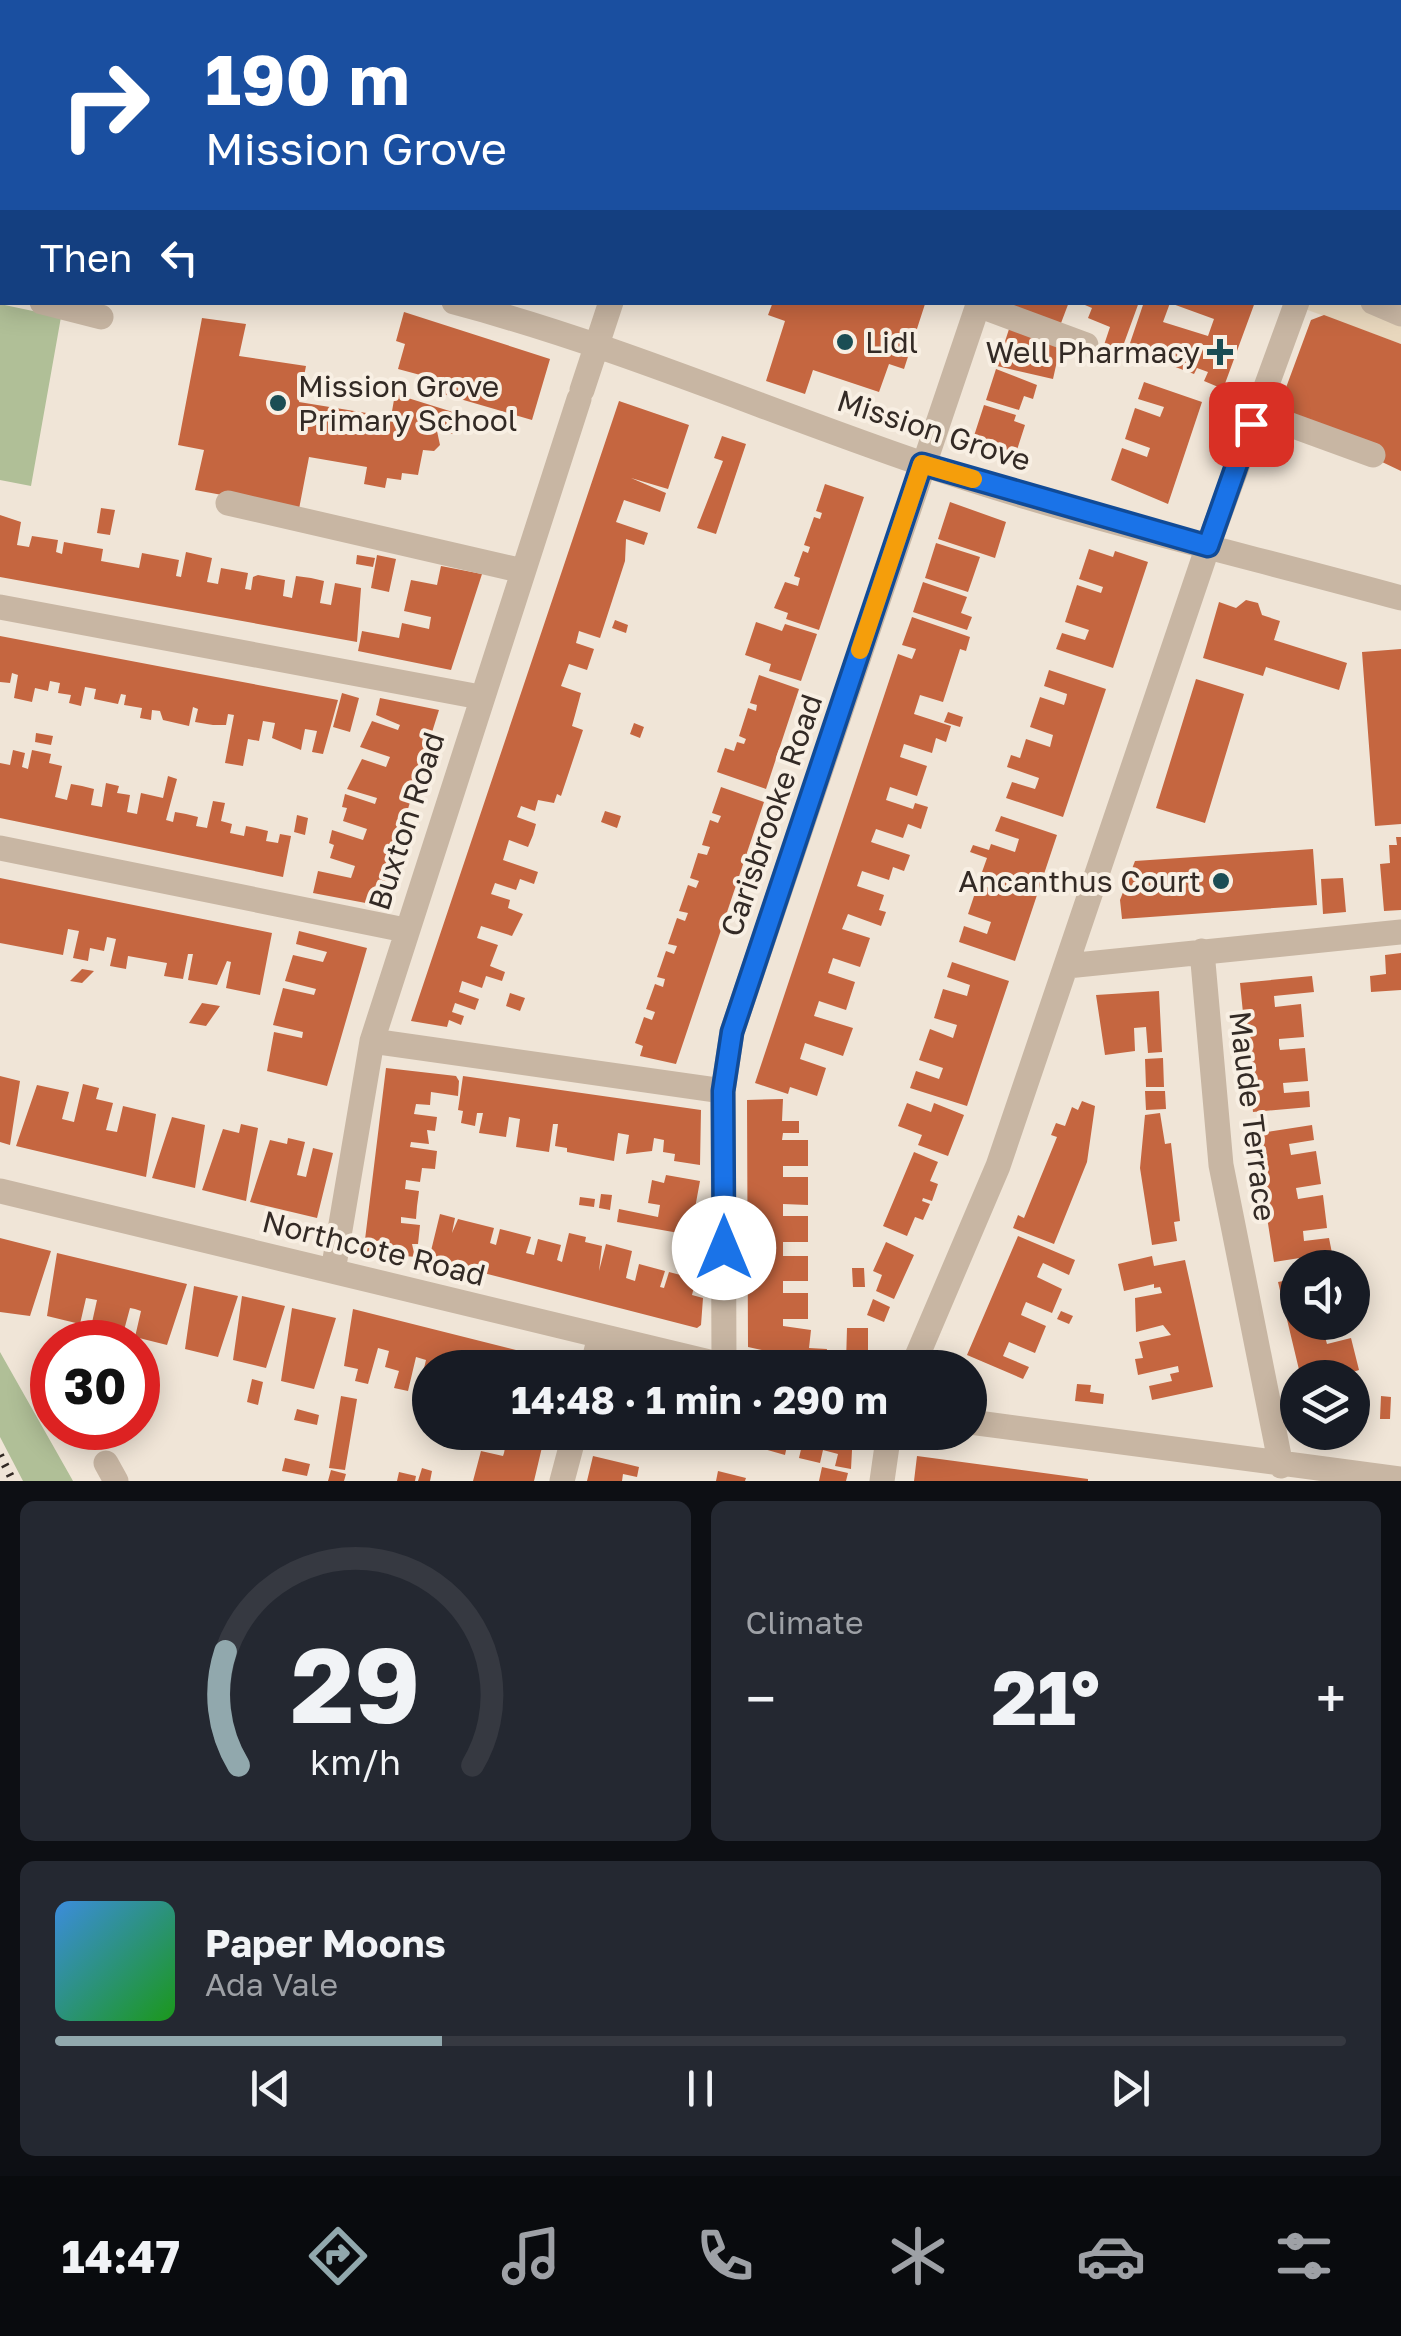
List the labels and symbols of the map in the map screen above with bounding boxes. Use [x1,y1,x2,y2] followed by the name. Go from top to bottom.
[865,324,918,360] place label: Lidl
[834,331,856,353] marker: Lidl
[986,334,1200,370] place label: Well Pharmacy
[1209,341,1231,363] marker: Well Pharmacy
[298,368,517,438] place label: Mission Grove Primary School
[833,382,1035,478] street label: Mission Grove
[1209,382,1294,467] pin
[267,392,289,414] marker: Mission Grove Primary School
[713,689,829,941] street label: Carisbrooke Road
[360,728,452,914] street label: Buxton Road
[958,863,1201,899] place label: Ancanthus Court
[1210,870,1232,892] marker: Ancanthus Court
[1222,1009,1284,1223] street label: Maude Terrace
[672,1196,776,1300] position arrow
[259,1203,489,1293] street label: Northcote Road
[30,1320,160,1450] speed limit sign: 30

